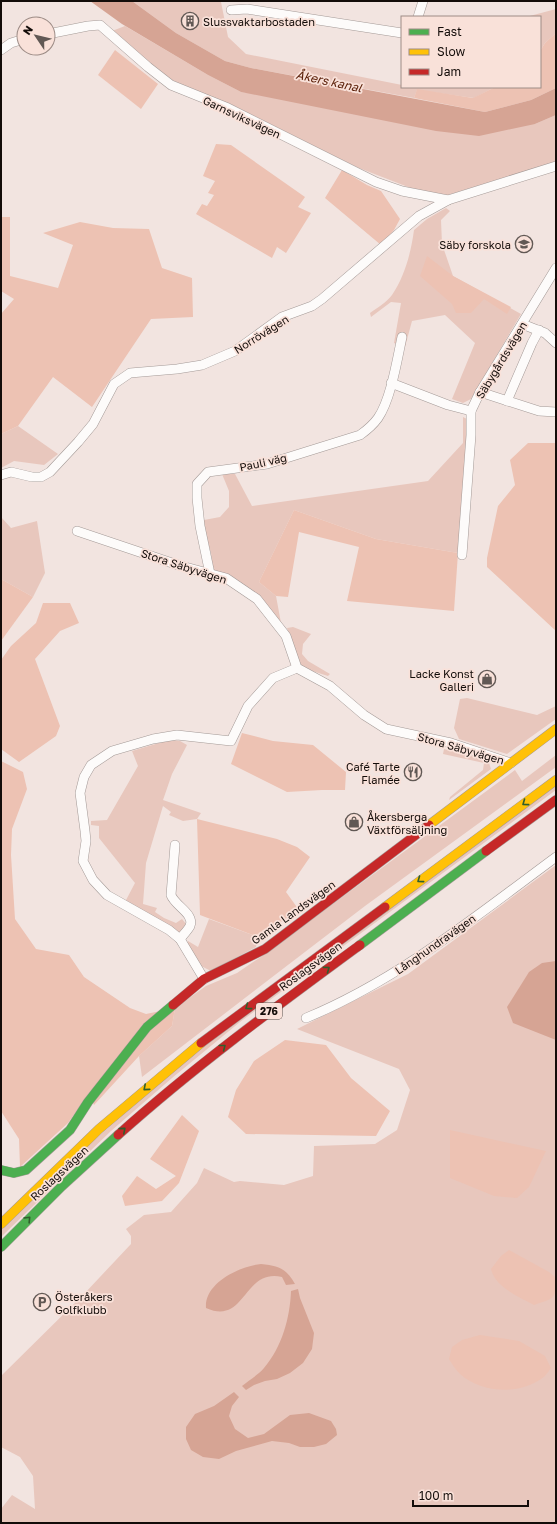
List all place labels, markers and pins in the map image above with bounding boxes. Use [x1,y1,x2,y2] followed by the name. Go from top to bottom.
[180,11,200,31] building icon: Slussvaktarbostaden
[203,15,315,28] place label: Slussvaktarbostaden
[514,234,534,254] school or university icon: Säby forskola
[439,238,511,251] place label: Säby forskola
[409,667,474,693] place label: Lacke Konst Galleri
[477,669,497,689] shop icon: Lacke Konst Galleri
[346,760,400,786] place label: Café Tarte Flamée
[403,762,423,782] restaurant icon: Café Tarte Flamée
[367,810,447,836] place label: Åkersberga Växtförsäljning
[344,812,364,832] shop icon: Åkersberga Växtförsäljning
[55,1290,113,1316] place label: Österåkers Golfklubb
[32,1292,52,1312] parking icon: Österåkers Golfklubb

